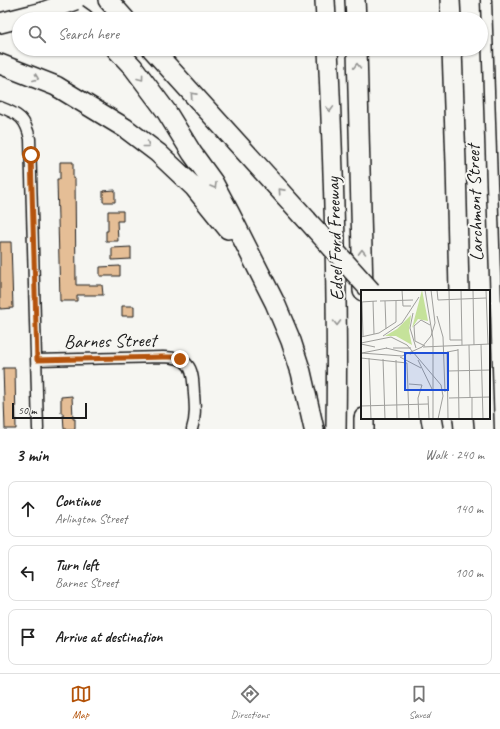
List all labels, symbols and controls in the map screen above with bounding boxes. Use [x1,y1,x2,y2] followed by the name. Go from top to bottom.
[12,12,488,56] search box
[26,23,48,45] icon: search
[58,25,119,44] text: Search here
[353,63,362,69] one-way arrow
[33,74,40,82] one-way arrow
[136,74,143,81] one-way arrow
[191,92,198,99] one-way arrow
[326,106,335,112] one-way arrow
[143,140,150,147] one-way arrow
[461,142,489,262] street label: Larchmont Street
[22,146,40,164] route start
[321,175,349,301] street label: Edsel Ford Freeway
[210,182,217,189] one-way arrow
[278,188,285,196] one-way arrow
[358,249,366,255] one-way arrow
[361,290,490,419] inset map
[332,320,341,326] one-way arrow
[64,328,159,354] street label: Barnes Street
[171,350,189,368] route end
[12,401,87,420] scale bar
[18,403,37,417] text: 50 m
[16,445,49,466] text: 3 min
[425,447,484,463] text: Walk · 240 m
[55,492,100,511] text: Continue
[17,498,39,520] icon: ahead
[455,501,483,517] text: 140 m
[55,511,127,527] text: Arlington Street
[55,556,98,575] text: Turn left
[17,562,39,584] icon: left
[455,565,483,581] text: 100 m
[55,575,118,591] text: Barnes Street
[17,626,39,648] icon: arrive
[55,628,162,647] text: Arrive at destination
[70,683,92,721] tab: Map
[231,683,269,721] tab: Directions
[408,683,430,721] tab: Saved

